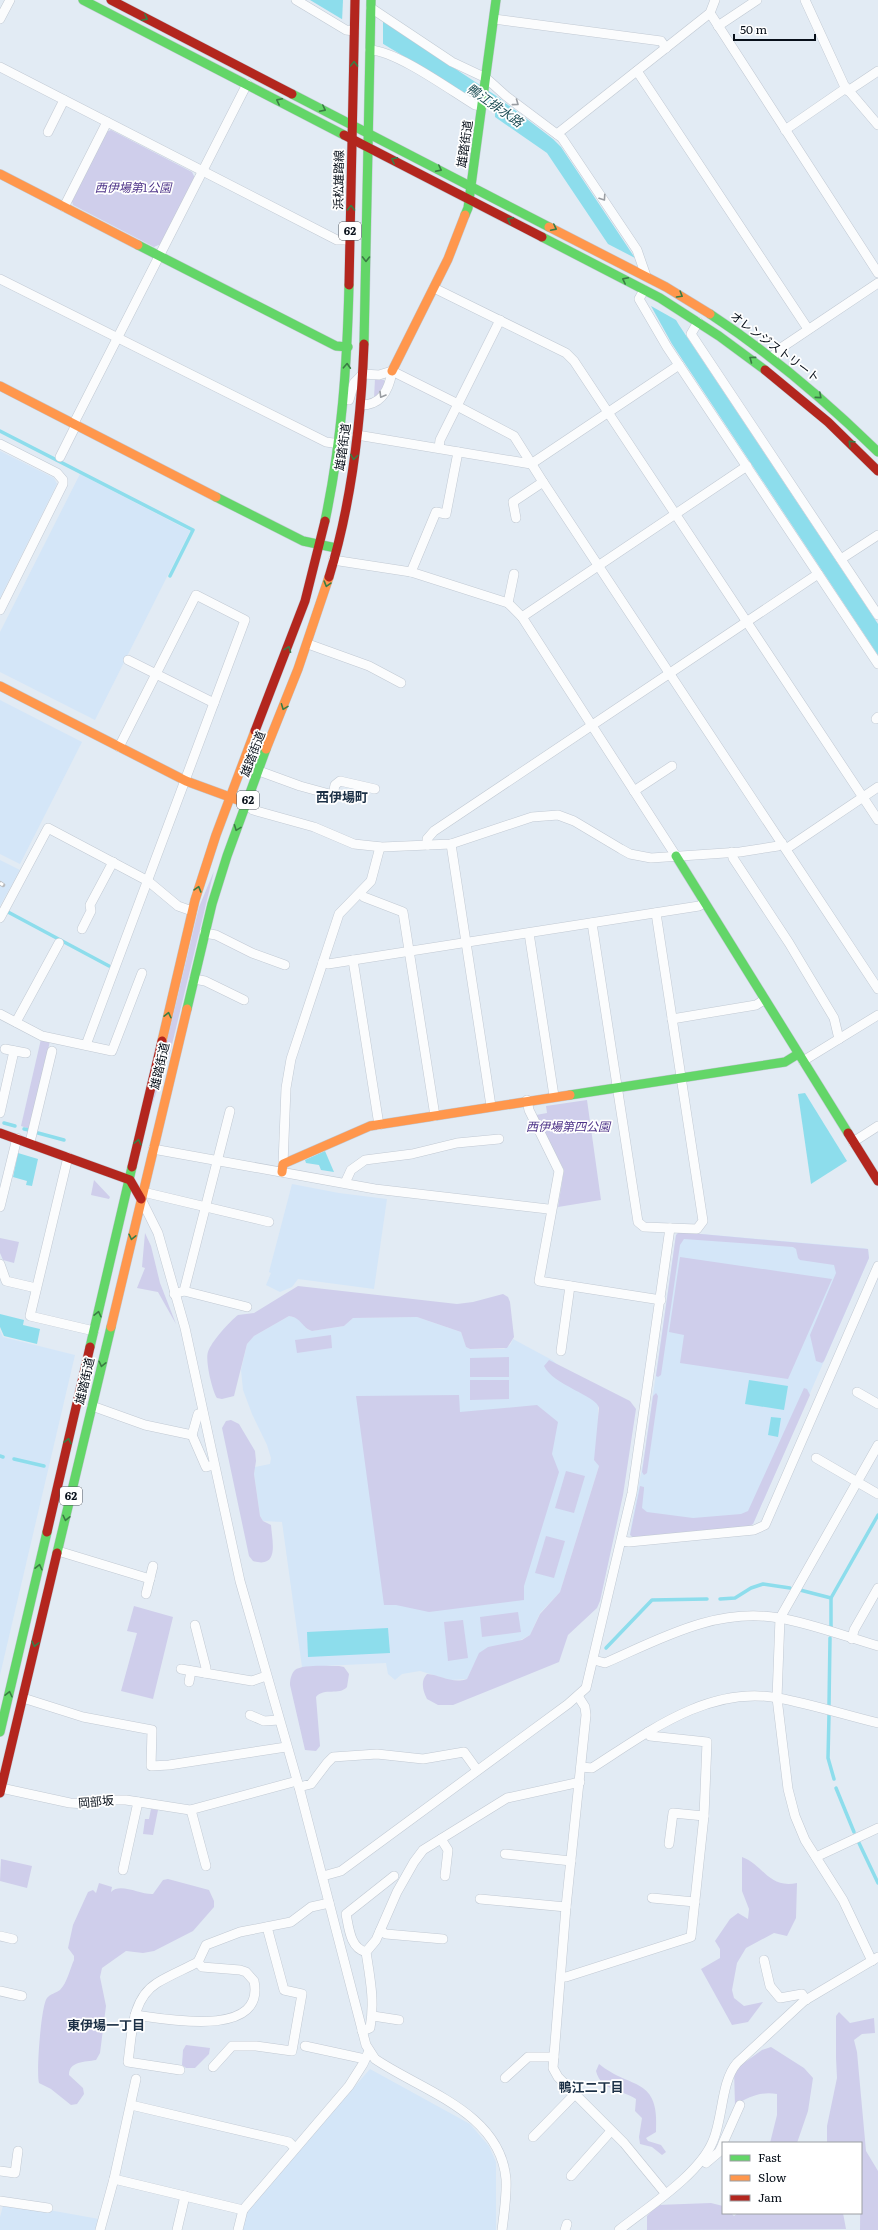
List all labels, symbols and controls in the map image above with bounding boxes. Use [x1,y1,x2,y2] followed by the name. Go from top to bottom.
[141,13,149,21] one-way arrow
[734,16,815,42] scale bar
[740,20,767,38] text: 50 m
[350,61,358,67] one-way arrow
[463,78,528,132] water label: 鴨江排水路
[276,98,283,106] one-way arrow
[511,98,518,105] one-way arrow
[319,104,327,112] one-way arrow
[452,119,476,169] street label: 雄踏街道
[328,150,348,210] street label: 浜松雄踏線
[391,157,399,165] one-way arrow
[435,164,442,171] one-way arrow
[95,178,173,196] park label: 西伊場第1公園
[598,193,605,200] one-way arrow
[347,205,355,211] one-way arrow
[507,217,514,225] one-way arrow
[339,222,361,240] road number: 62
[550,224,558,231] one-way arrow
[362,256,370,262] one-way arrow
[622,277,630,285] one-way arrow
[676,291,683,298] one-way arrow
[727,307,824,386] street label: オレンジストリート
[749,357,756,364] one-way arrow
[342,363,351,369] one-way arrow
[380,391,387,398] one-way arrow
[814,392,821,399] one-way arrow
[330,422,354,472] street label: 雄踏街道
[848,440,856,448] one-way arrow
[350,454,359,460] one-way arrow
[323,581,332,588] one-way arrow
[283,646,291,653] one-way arrow
[281,703,289,710] one-way arrow
[235,728,269,779] street label: 雄踏街道
[316,787,368,806] district label: 西伊場町
[237,791,259,809] road number: 62
[233,825,241,832] one-way arrow
[193,886,202,893] one-way arrow
[163,1012,172,1019] one-way arrow
[145,1040,173,1091] street label: 雄踏街道
[526,1117,612,1135] park label: 西伊場第四公園
[134,1139,142,1145] one-way arrow
[128,1233,137,1240] one-way arrow
[93,1311,102,1318] one-way arrow
[70,1355,98,1406] street label: 雄踏街道
[98,1360,107,1367] one-way arrow
[64,1438,72,1444] one-way arrow
[60,1487,82,1505] road number: 62
[62,1514,70,1521] one-way arrow
[34,1564,42,1570] one-way arrow
[32,1641,40,1647] one-way arrow
[4,1691,13,1698] one-way arrow
[77,1790,115,1812] street label: 岡部坂
[67,2015,145,2034] district label: 東伊場一丁目
[558,2077,624,2096] district label: 鴨江二丁目
[722,2142,862,2214] legend
[758,2148,782,2166] text: Fast
[758,2168,787,2186] text: Slow
[758,2188,783,2206] text: Jam

